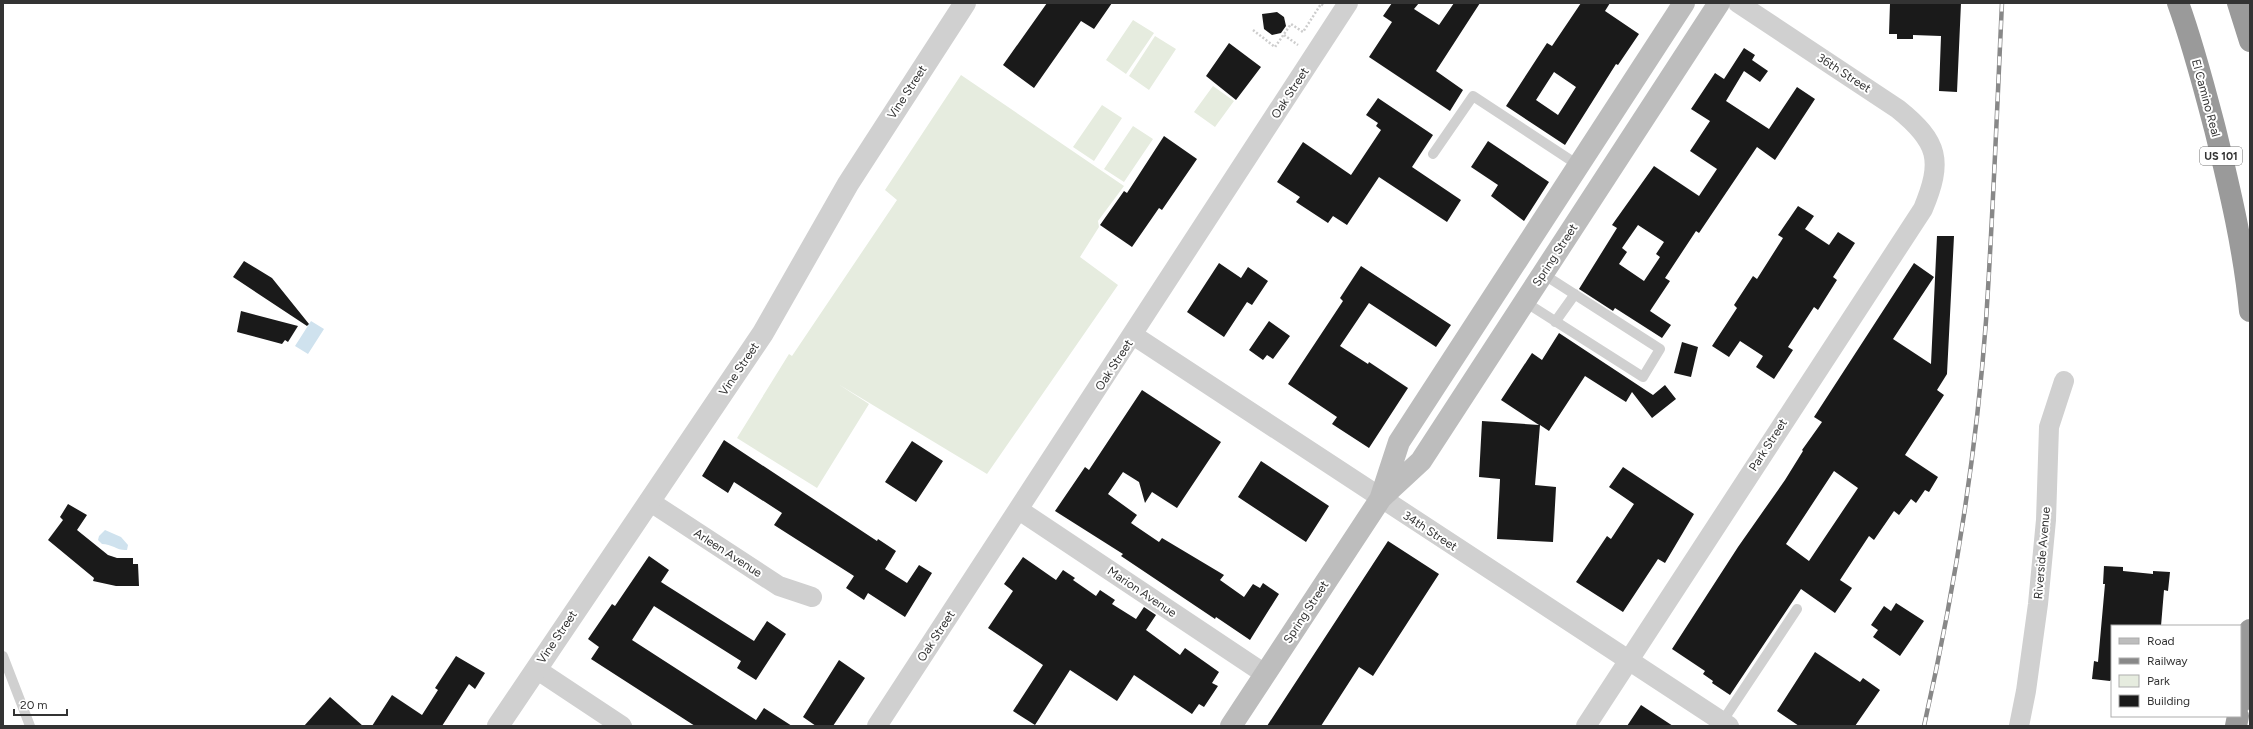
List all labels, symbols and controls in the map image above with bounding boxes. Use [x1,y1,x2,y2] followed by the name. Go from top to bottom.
[1815,50,1874,96] street label: 36th Street
[2189,58,2223,138] street label: El Camino Real
[885,62,930,121] street label: Vine Street
[1268,65,1312,121] street label: Oak Street
[2200,147,2242,165] road number: US 101
[1530,221,1581,289] street label: Spring Street
[1092,337,1136,393] street label: Oak Street
[716,339,762,398] street label: Vine Street
[1746,416,1790,474] street label: Park Street
[2031,506,2053,600] street label: Riverside Avenue
[1400,508,1460,554] street label: 34th Street
[691,526,765,580] street label: Arleen Avenue
[1105,564,1180,621] street label: Marion Avenue
[1281,578,1332,646] street label: Spring Street
[534,607,580,666] street label: Vine Street
[914,608,958,664] street label: Oak Street
[2111,625,2241,717] legend
[2147,634,2175,648] text: Road
[2147,654,2188,668] text: Railway
[2147,674,2170,688] text: Park
[14,691,67,717] scale bar
[2147,694,2190,708] text: Building
[20,698,48,712] text: 20 m

